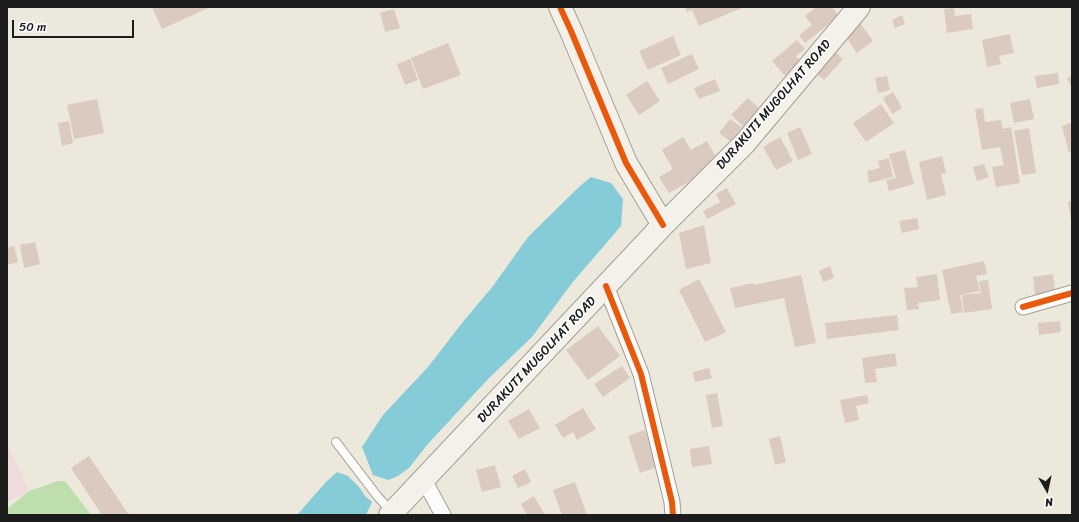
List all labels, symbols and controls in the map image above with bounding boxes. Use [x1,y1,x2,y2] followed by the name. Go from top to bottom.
[14,12,136,38] scale bar
[19,16,46,38] text: 50 m
[713,37,835,173] street label: DURAKUTI MUGOLHAT ROAD
[474,294,600,426] street label: DURAKUTI MUGOLHAT ROAD
[1027,470,1067,510] north arrow
[1044,492,1054,512] text: N

